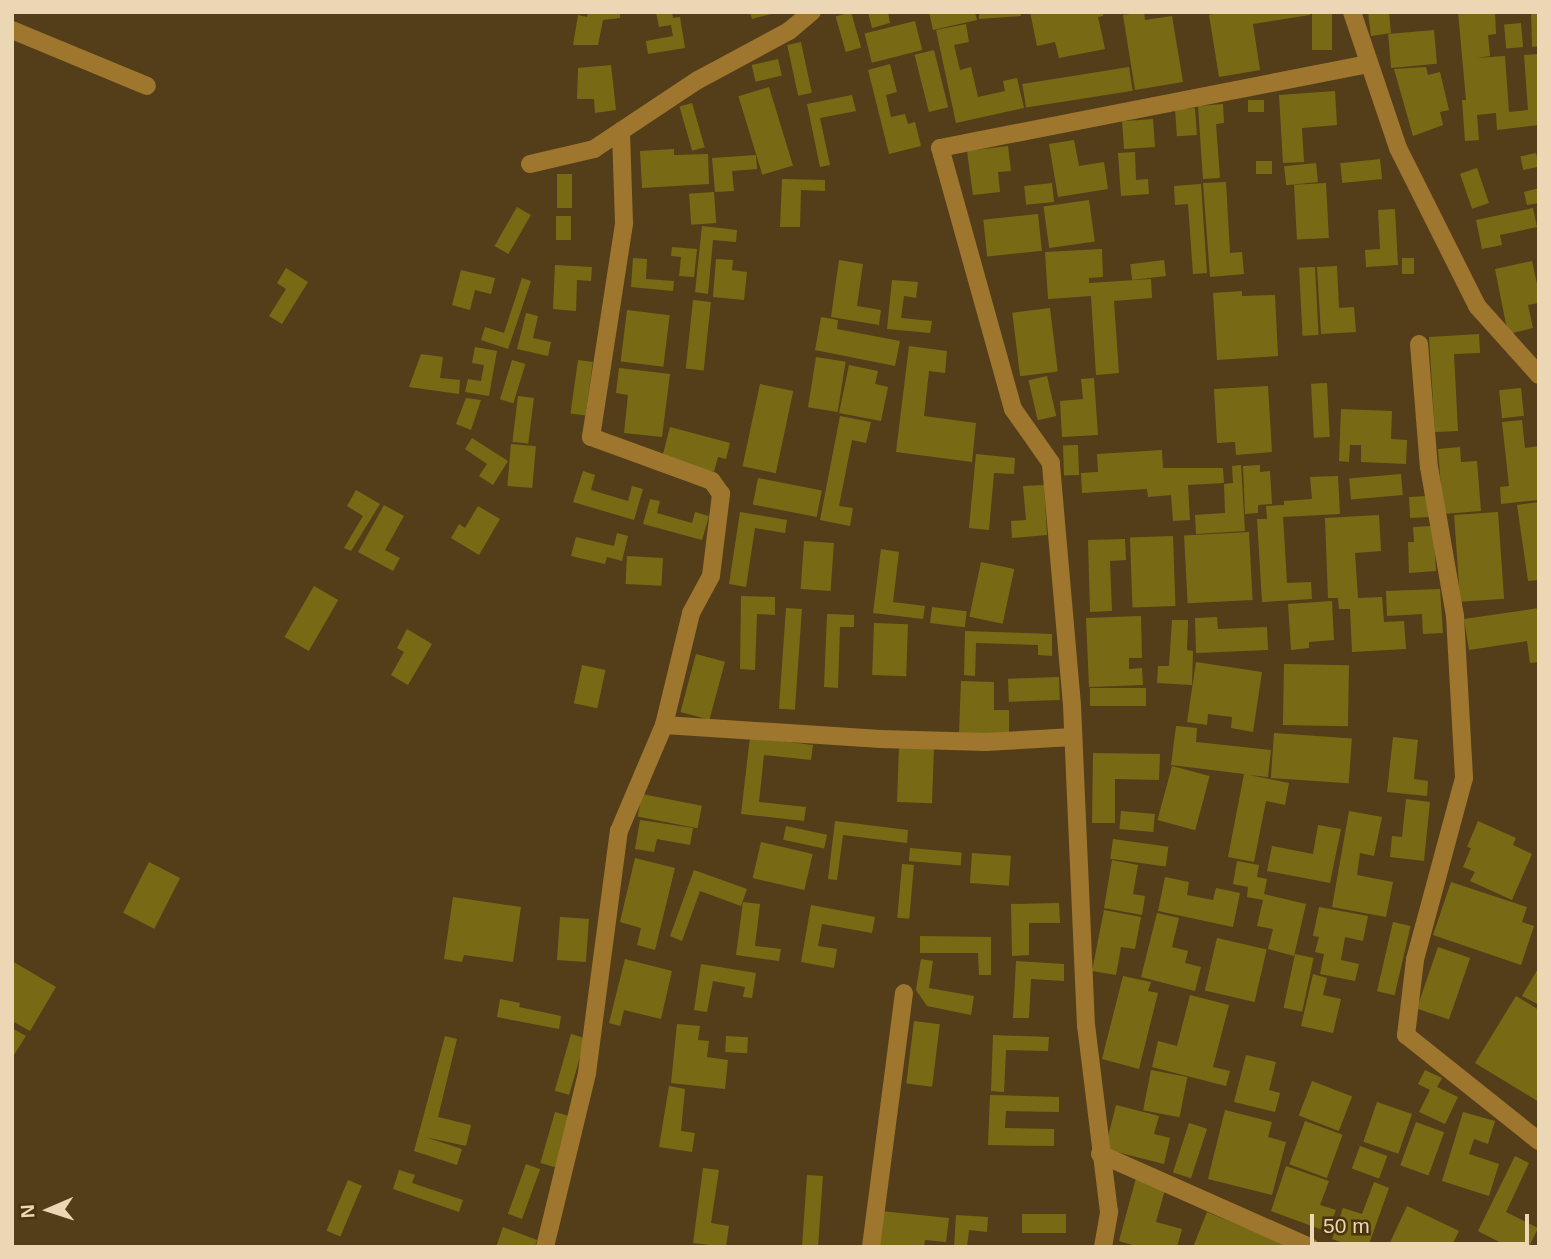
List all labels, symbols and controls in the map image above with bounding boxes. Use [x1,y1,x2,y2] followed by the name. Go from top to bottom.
[14,1175,84,1245] north arrow
[1313,1200,1532,1244] scale bar
[17,1204,38,1219] text: N
[1323,1214,1370,1237] text: 50 m

